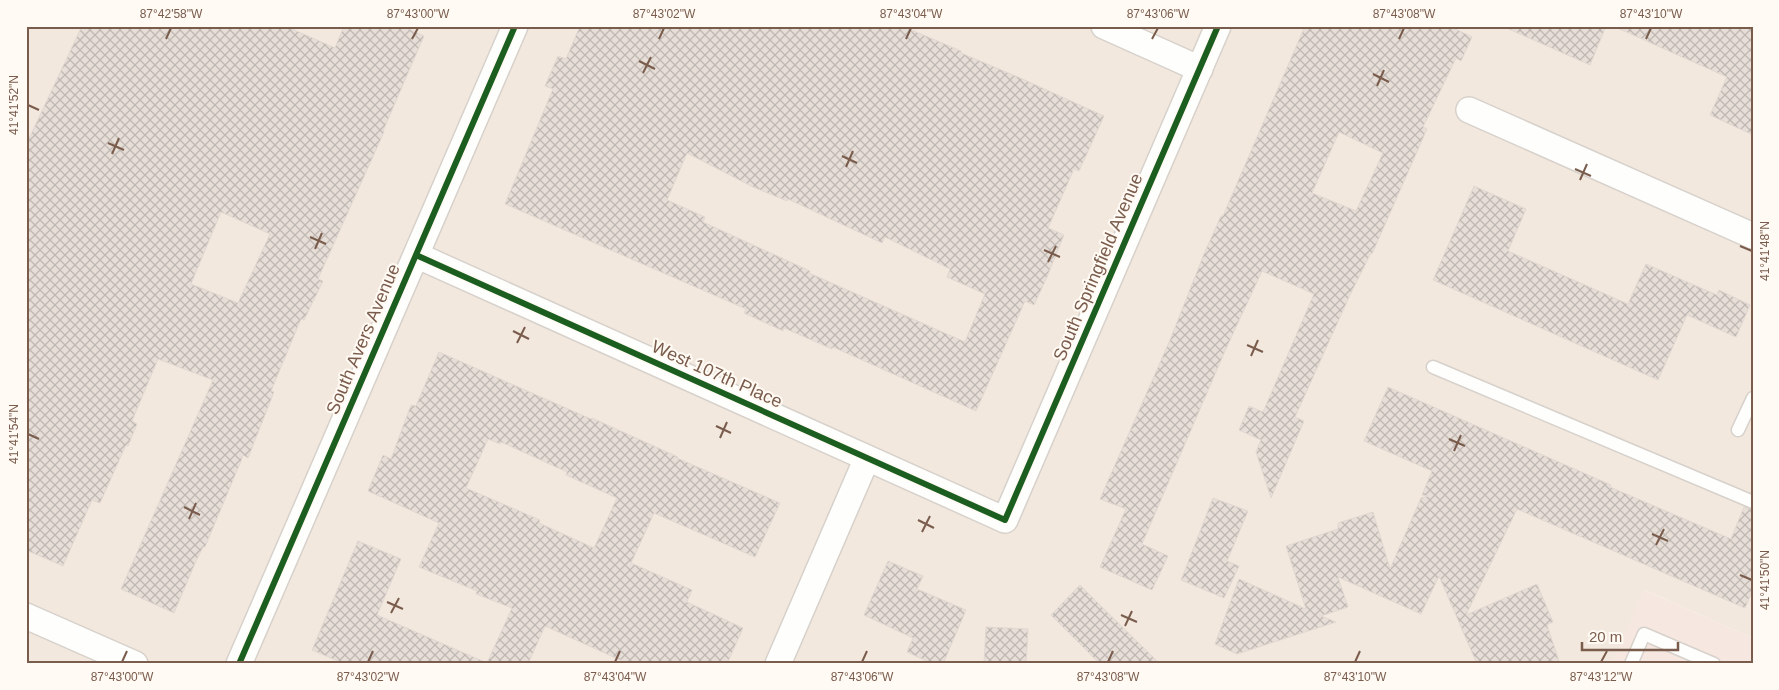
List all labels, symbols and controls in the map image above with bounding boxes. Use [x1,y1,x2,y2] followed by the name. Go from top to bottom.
[140,7,203,21] text: 87°42'58"W
[387,7,450,21] text: 87°43'00"W
[633,7,696,21] text: 87°43'02"W
[880,7,943,21] text: 87°43'04"W
[1127,7,1190,21] text: 87°43'06"W
[1373,7,1436,21] text: 87°43'08"W
[1620,7,1683,21] text: 87°43'10"W
[7,75,21,135] text: 41°41'52"N
[1049,170,1147,364] street label: South Springfield Avenue
[1758,221,1772,281] text: 41°41'48"N
[322,261,404,417] street label: South Avers Avenue
[649,336,785,412] street label: West 107th Place
[7,404,21,464] text: 41°41'54"N
[1758,550,1772,610] text: 41°41'50"N
[1582,620,1678,652] scale bar
[1589,628,1622,645] text: 20 m
[91,670,154,684] text: 87°43'00"W
[337,670,400,684] text: 87°43'02"W
[584,670,647,684] text: 87°43'04"W
[831,670,894,684] text: 87°43'06"W
[1077,670,1140,684] text: 87°43'08"W
[1324,670,1387,684] text: 87°43'10"W
[1570,670,1633,684] text: 87°43'12"W

